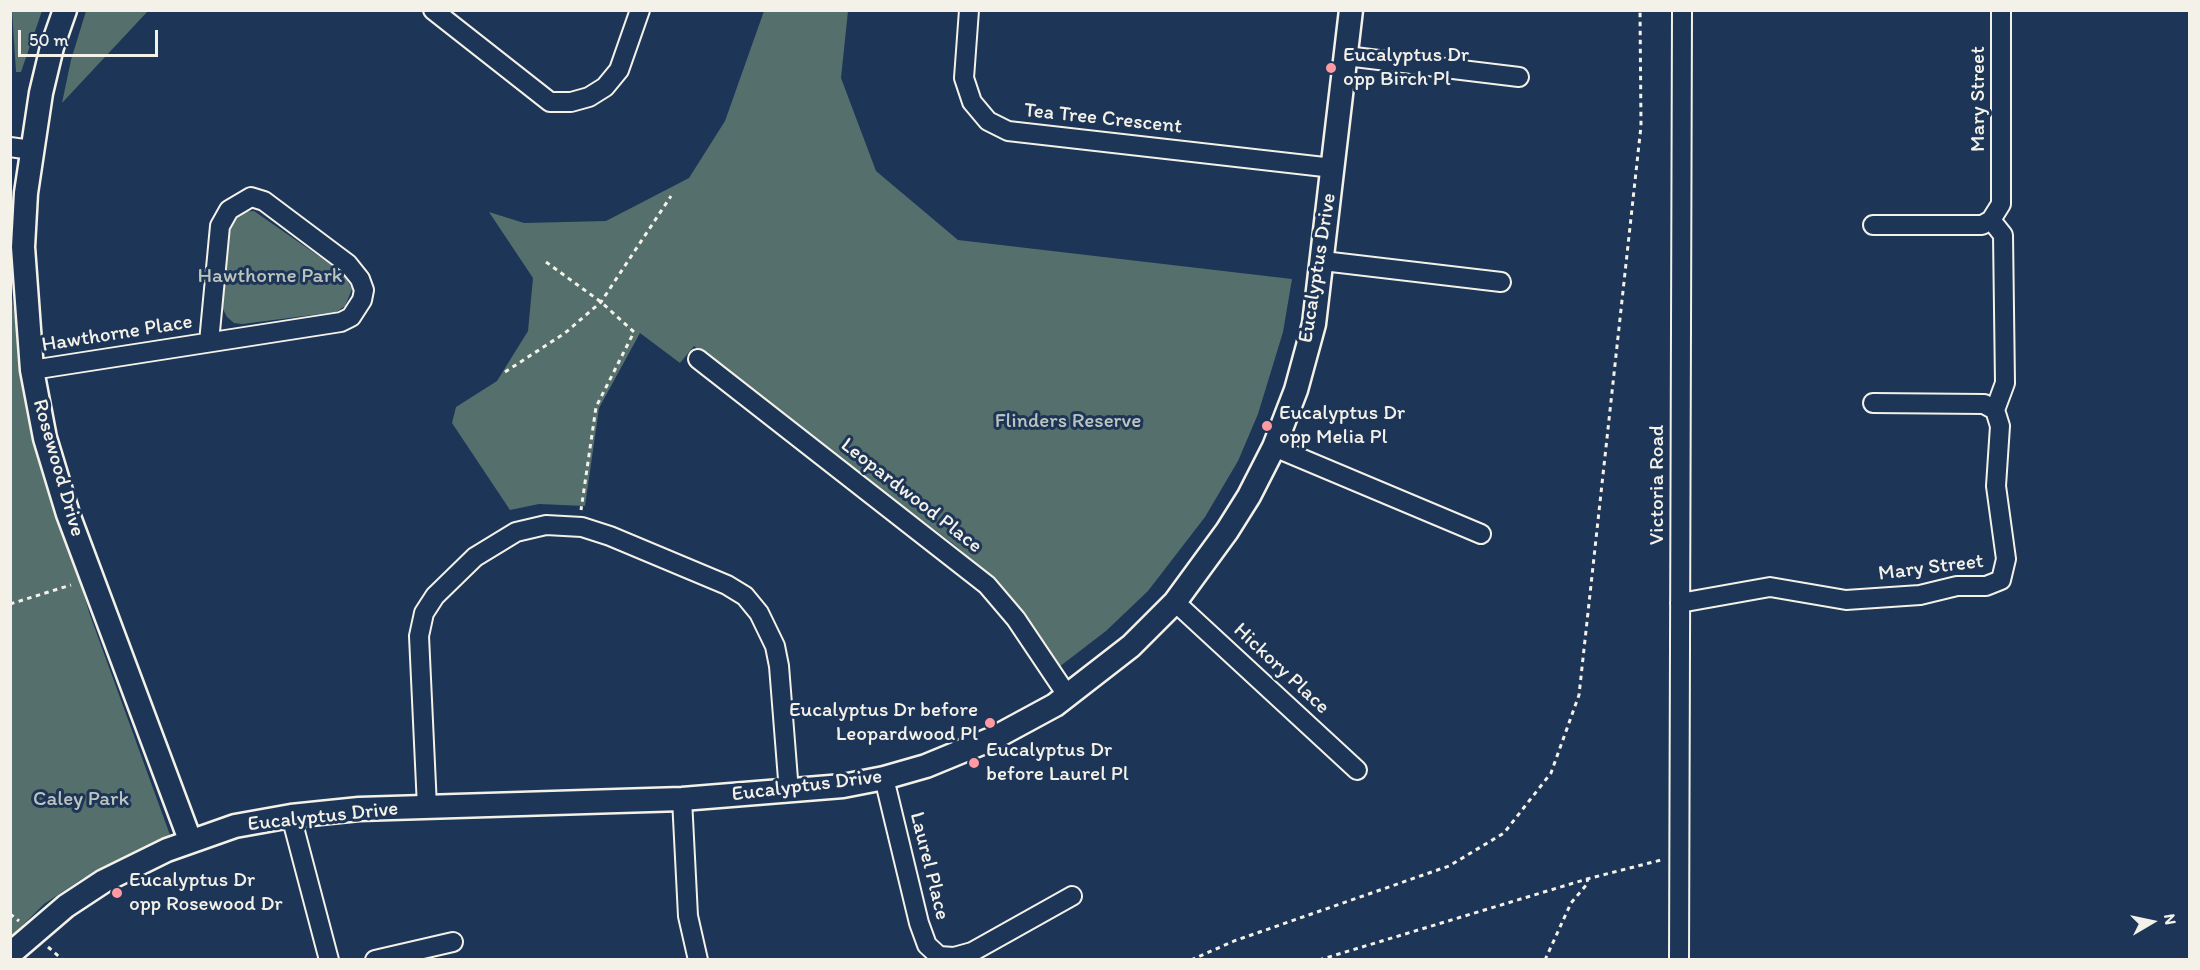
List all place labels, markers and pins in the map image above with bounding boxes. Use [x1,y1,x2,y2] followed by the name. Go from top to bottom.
[1343,43,1469,93] place label: Eucalyptus Dr opp Birch Pl
[1324,61,1338,75] marker: Eucalyptus Dr opp Birch Pl
[1279,401,1405,451] place label: Eucalyptus Dr opp Melia Pl
[1260,419,1274,433] marker: Eucalyptus Dr opp Melia Pl
[789,698,978,748] place label: Eucalyptus Dr before Leopardwood Pl
[983,716,997,730] marker: Eucalyptus Dr before Leopardwood Pl
[986,738,1129,788] place label: Eucalyptus Dr before Laurel Pl
[967,756,981,770] marker: Eucalyptus Dr before Laurel Pl
[129,868,283,918] place label: Eucalyptus Dr opp Rosewood Dr
[110,886,124,900] marker: Eucalyptus Dr opp Rosewood Dr

